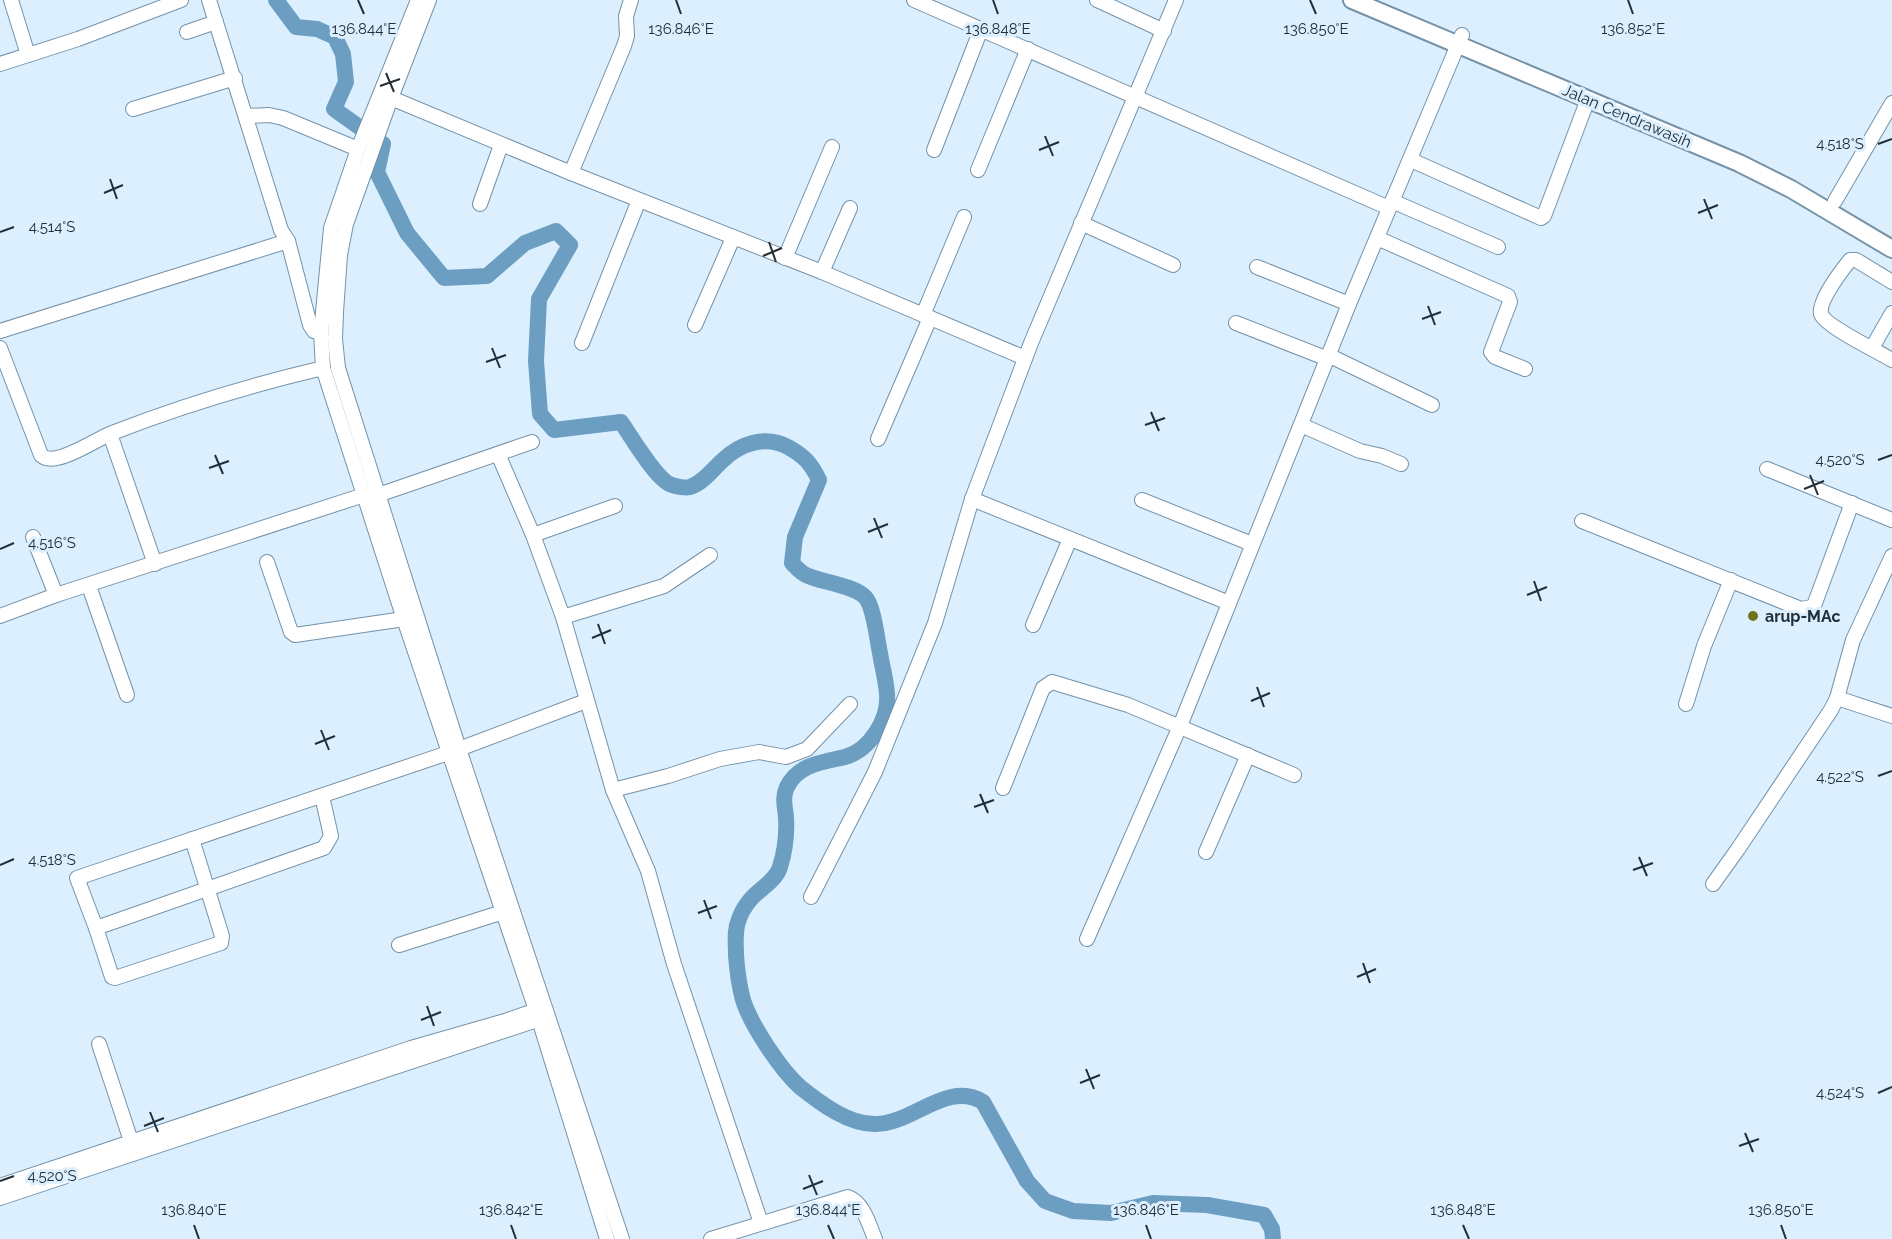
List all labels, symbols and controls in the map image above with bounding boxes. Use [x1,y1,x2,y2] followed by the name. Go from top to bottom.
[332,20,396,38] text: 136.844°E
[648,20,714,38] text: 136.846°E
[965,20,1031,38] text: 136.848°E
[1283,20,1349,38] text: 136.850°E
[1601,20,1665,38] text: 136.852°E
[1560,80,1694,152] street label: Jalan Cendrawasih
[1816,135,1864,153] text: 4.518°S
[29,218,75,236] text: 4.514°S
[1816,451,1865,469] text: 4.520°S
[28,534,76,552] text: 4.516°S
[1765,607,1840,626] place label: arup-MAc
[1746,609,1760,623] marker: arup-MAc
[1816,768,1864,786] text: 4.522°S
[28,851,76,869] text: 4.518°S
[1816,1084,1864,1102] text: 4.524°S
[28,1167,77,1185] text: 4.520°S
[161,1201,227,1219] text: 136.840°E
[479,1201,543,1219] text: 136.842°E
[796,1201,860,1219] text: 136.844°E
[1113,1201,1179,1219] text: 136.846°E
[1430,1201,1496,1219] text: 136.848°E
[1748,1201,1814,1219] text: 136.850°E

